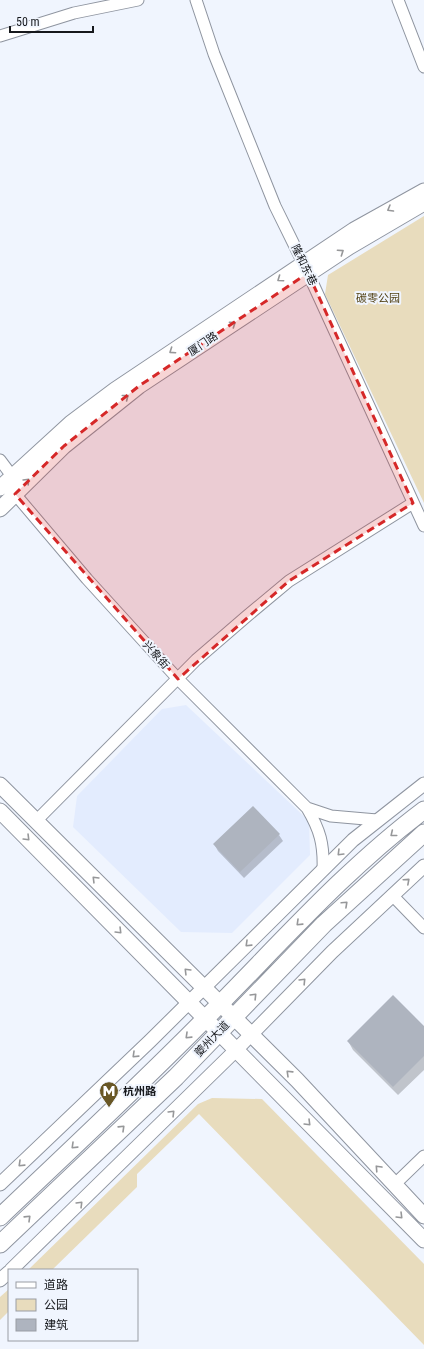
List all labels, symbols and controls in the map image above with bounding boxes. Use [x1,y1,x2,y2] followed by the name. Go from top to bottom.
[10,8,93,34] scale bar
[16,15,40,29] text: 50 m
[386,204,394,212] one-way arrow
[289,242,319,288] street label: 隆和东巷
[337,249,344,256] one-way arrow
[277,274,284,282] one-way arrow
[356,292,400,305] park label: 碳零公园
[229,321,236,328] one-way arrow
[186,329,220,359] street label: 厦门路
[169,346,176,354] one-way arrow
[121,394,128,401] one-way arrow
[22,478,30,486] one-way arrow
[140,638,172,672] street label: 兴象街
[391,830,398,837] one-way arrow
[22,833,30,841] one-way arrow
[337,848,345,856] one-way arrow
[92,876,100,884] one-way arrow
[402,879,410,886] one-way arrow
[340,901,348,909] one-way arrow
[296,919,304,926] one-way arrow
[114,926,122,934] one-way arrow
[245,940,253,947] one-way arrow
[184,968,192,976] one-way arrow
[298,978,306,986] one-way arrow
[249,993,256,1001] one-way arrow
[192,1019,232,1059] street label: 夔州大道
[185,1031,193,1039] one-way arrow
[132,1050,140,1058] one-way arrow
[286,1070,294,1078] one-way arrow
[98,1080,120,1108] metro station icon: 杭州路
[123,1085,157,1098] place label: 杭州路
[167,1110,175,1118] one-way arrow
[304,1118,311,1126] one-way arrow
[117,1125,125,1133] one-way arrow
[71,1141,79,1148] one-way arrow
[18,1159,26,1167] one-way arrow
[375,1165,382,1173] one-way arrow
[75,1201,83,1209] one-way arrow
[395,1211,403,1219] one-way arrow
[23,1215,31,1222] one-way arrow
[8,1269,138,1341] legend
[44,1278,68,1292] text: 道路
[44,1298,68,1312] text: 公园
[44,1318,68,1332] text: 建筑

